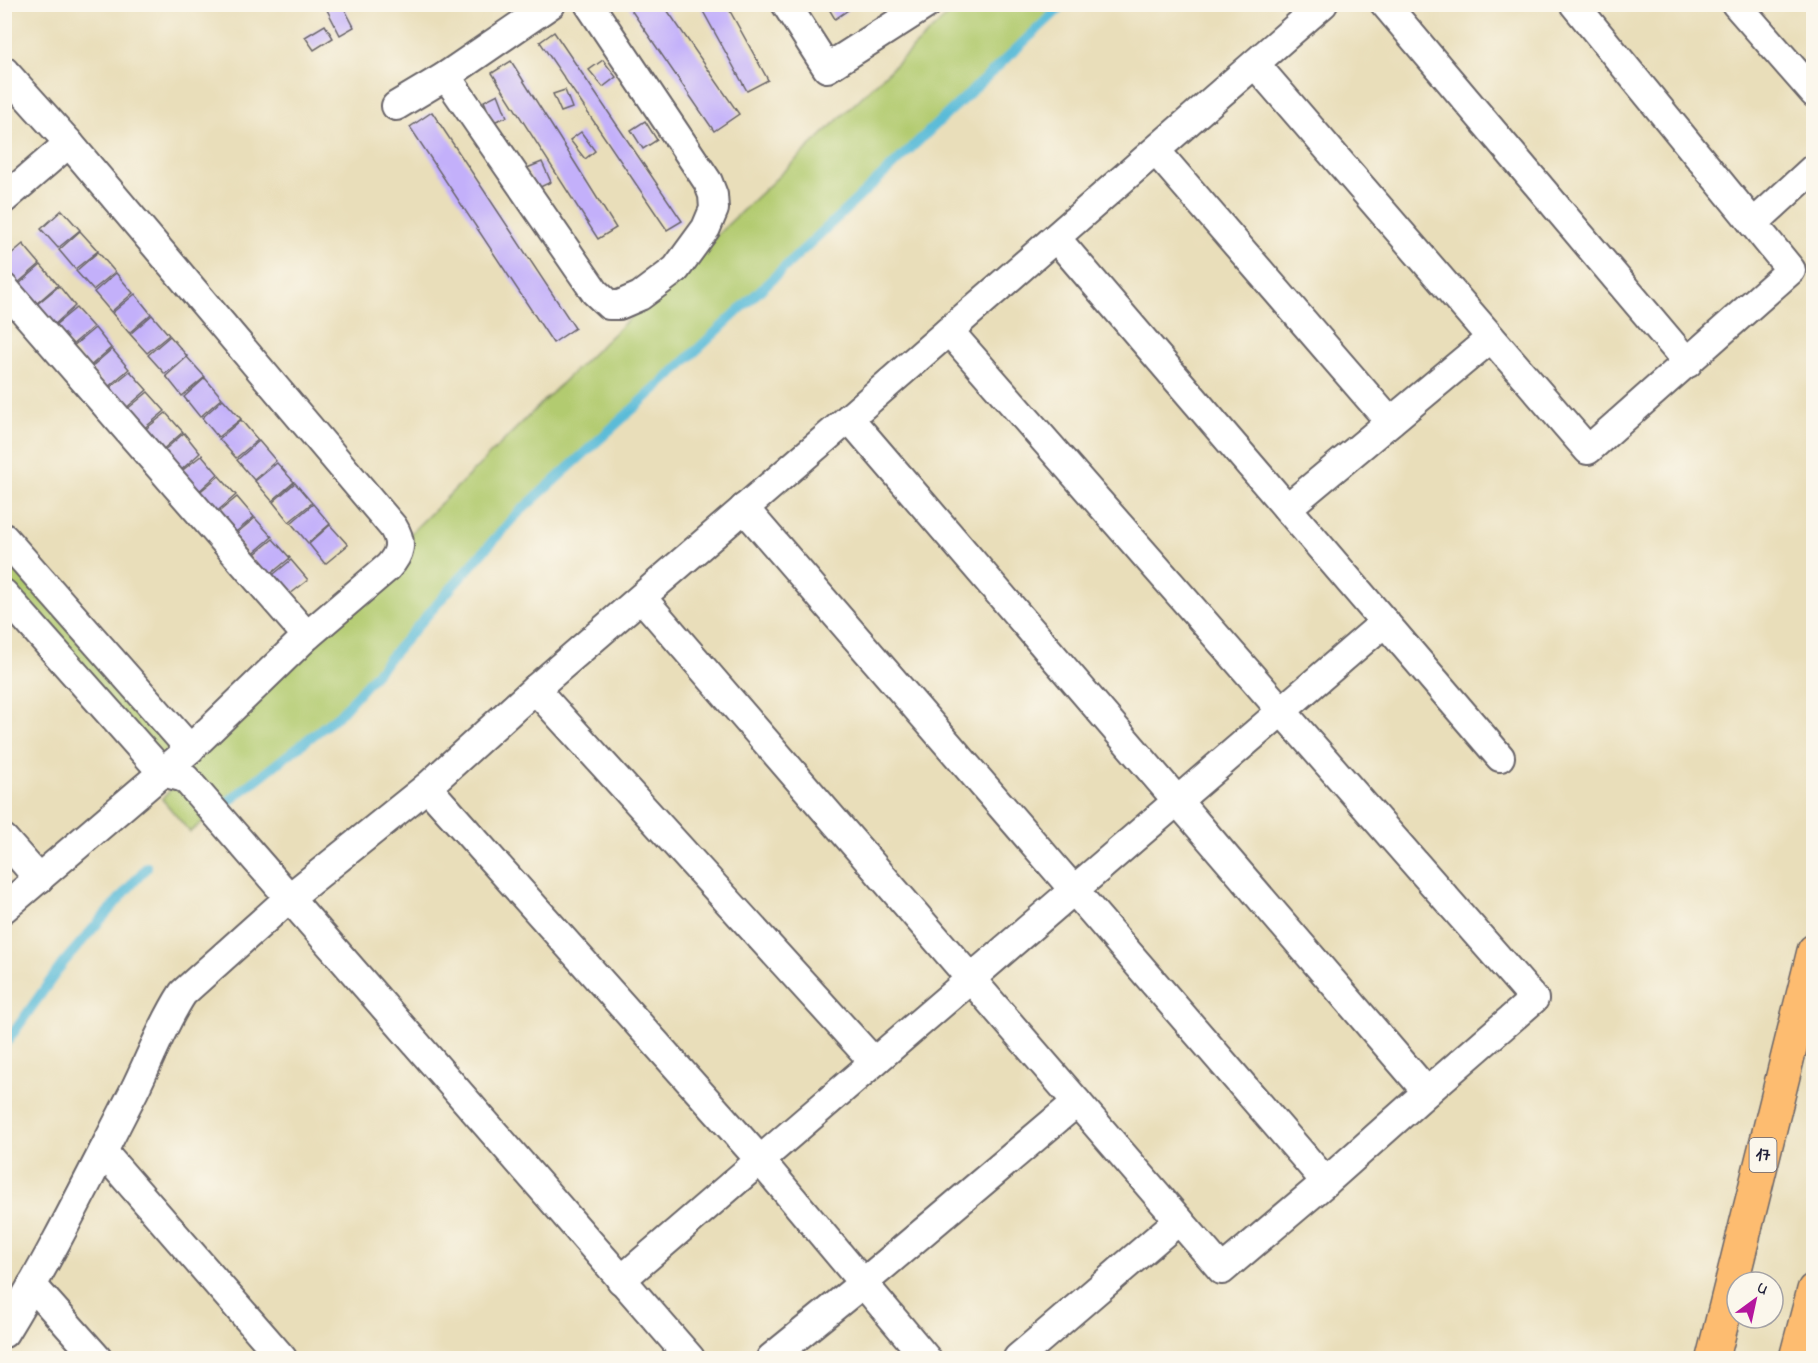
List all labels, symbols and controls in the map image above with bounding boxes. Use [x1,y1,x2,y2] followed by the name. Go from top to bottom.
[1750,1138,1776,1172] road number: 17
[1725,1270,1785,1330] north arrow
[1751,1276,1773,1302] text: U

